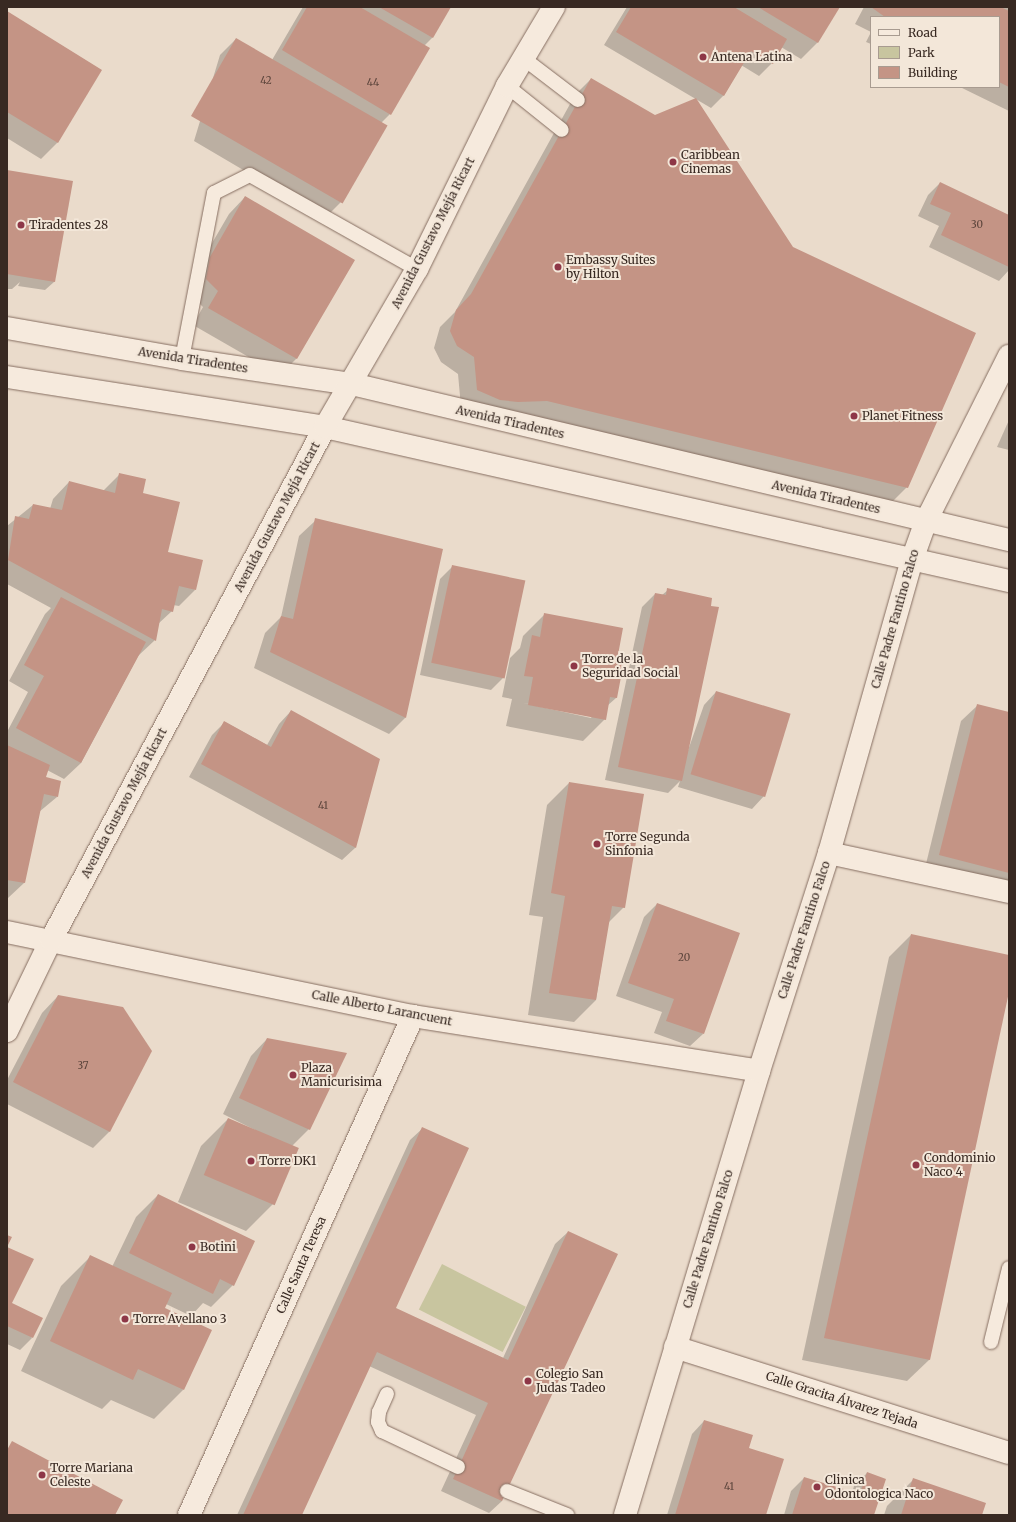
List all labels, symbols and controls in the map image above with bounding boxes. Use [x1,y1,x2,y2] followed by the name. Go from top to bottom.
[870,16,1000,88] legend
[908,25,937,40] text: Road
[908,45,935,60] text: Park
[711,50,792,64] place label: Antena Latina
[698,52,708,62] marker: Antena Latina
[908,65,957,80] text: Building
[260,75,272,87] house number: 42
[367,77,379,89] house number: 44
[681,148,740,176] place label: Caribbean Cinemas
[388,155,478,311] street label: Avenida Gustavo Mejía Ricart
[668,157,678,167] marker: Caribbean Cinemas
[29,218,108,232] place label: Tiradentes 28
[971,219,983,231] house number: 30
[16,220,26,230] marker: Tiradentes 28
[566,253,656,281] place label: Embassy Suites by Hilton
[553,262,563,272] marker: Embassy Suites by Hilton
[137,344,249,376] street label: Avenida Tiradentes
[454,402,566,442] street label: Avenida Tiradentes
[862,409,943,423] place label: Planet Fitness
[849,411,859,421] marker: Planet Fitness
[231,439,323,595] street label: Avenida Gustavo Mejía Ricart
[770,477,882,517] street label: Avenida Tiradentes
[868,548,922,690] street label: Calle Padre Fantino Falco
[582,652,678,680] place label: Torre de la Seguridad Social
[569,661,579,671] marker: Torre de la Seguridad Social
[78,725,170,881] street label: Avenida Gustavo Mejía Ricart
[318,800,328,812] house number: 41
[605,830,690,858] place label: Torre Segunda Sinfonia
[592,839,602,849] marker: Torre Segunda Sinfonia
[775,859,833,1001] street label: Calle Padre Fantino Falco
[678,952,690,964] house number: 20
[311,987,453,1029] street label: Calle Alberto Larancuent
[77,1060,89,1072] house number: 37
[301,1061,382,1089] place label: Plaza Manicurisima
[288,1070,298,1080] marker: Plaza Manicurisima
[924,1151,995,1179] place label: Condominio Naco 4
[259,1154,316,1168] place label: Torre DK1
[246,1156,256,1166] marker: Torre DK1
[911,1160,921,1170] marker: Condominio Naco 4
[680,1168,736,1310] street label: Calle Padre Fantino Falco
[273,1214,329,1316] street label: Calle Santa Teresa
[200,1240,236,1254] place label: Botini
[187,1242,197,1252] marker: Botini
[133,1312,227,1326] place label: Torre Avellano 3
[120,1314,130,1324] marker: Torre Avellano 3
[536,1367,605,1395] place label: Colegio San Judas Tadeo
[764,1369,920,1431] street label: Calle Gracita Álvarez Tejada
[523,1376,533,1386] marker: Colegio San Judas Tadeo
[50,1461,133,1489] place label: Torre Mariana Celeste
[37,1470,47,1480] marker: Torre Mariana Celeste
[825,1473,933,1501] place label: Clinica Odontologica Naco
[724,1481,734,1493] house number: 41
[812,1482,822,1492] marker: Clinica Odontologica Naco

